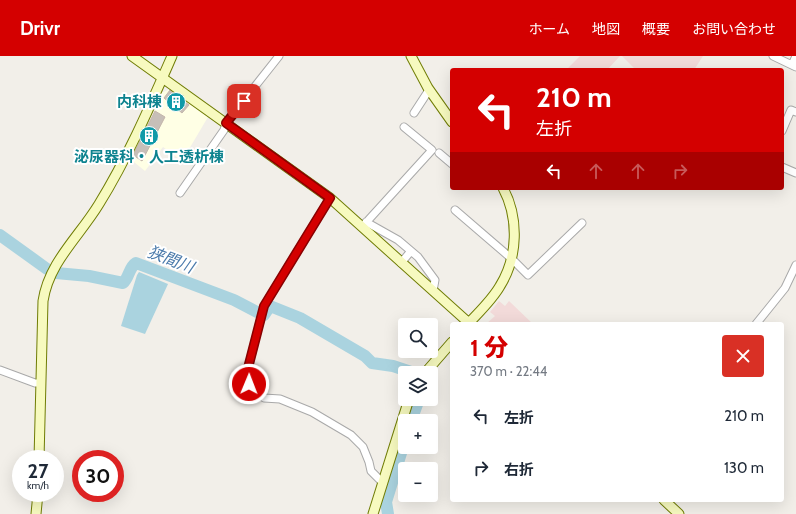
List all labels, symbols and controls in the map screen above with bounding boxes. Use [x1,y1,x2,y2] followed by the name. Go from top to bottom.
[20,17,60,40] text: Drivr
[528,20,570,38] text: ホーム
[592,20,620,38] text: 地図
[642,20,670,38] text: 概要
[692,20,776,38] text: お問い合わせ
[536,80,612,114] text: 210 m
[227,84,261,118] pin
[470,84,522,136] icon: left
[233,90,255,112] icon: arrive
[165,91,187,113] building icon: 内科棟
[117,93,162,111] place label: 内科棟
[536,118,572,140] text: 左折
[138,125,160,147] building icon: 泌尿器科・人工透析棟
[74,148,224,166] place label: 泌尿器科・人工透析棟
[543,160,565,182] icon: left
[585,160,607,182] icon: ahead
[627,160,649,182] icon: ahead
[669,160,691,182] icon: right
[145,242,198,278] water label: 狭間川
[398,318,438,502] map controls
[398,318,438,358] button: search
[470,333,508,362] text: 1 分
[722,335,764,377] button: close
[228,363,270,405] position arrow
[470,363,547,379] text: 370 m · 22:44
[398,366,438,406] button: layers
[470,405,492,427] icon: left
[724,407,764,425] text: 210 m
[504,409,534,427] text: 左折
[398,414,438,454] button: +
[72,450,124,502] speed limit sign: 30
[470,457,492,479] icon: right
[28,459,48,483] text: 27
[724,459,764,477] text: 130 m
[504,461,534,479] text: 右折
[398,462,438,502] button: −
[27,479,49,492] text: km/h

